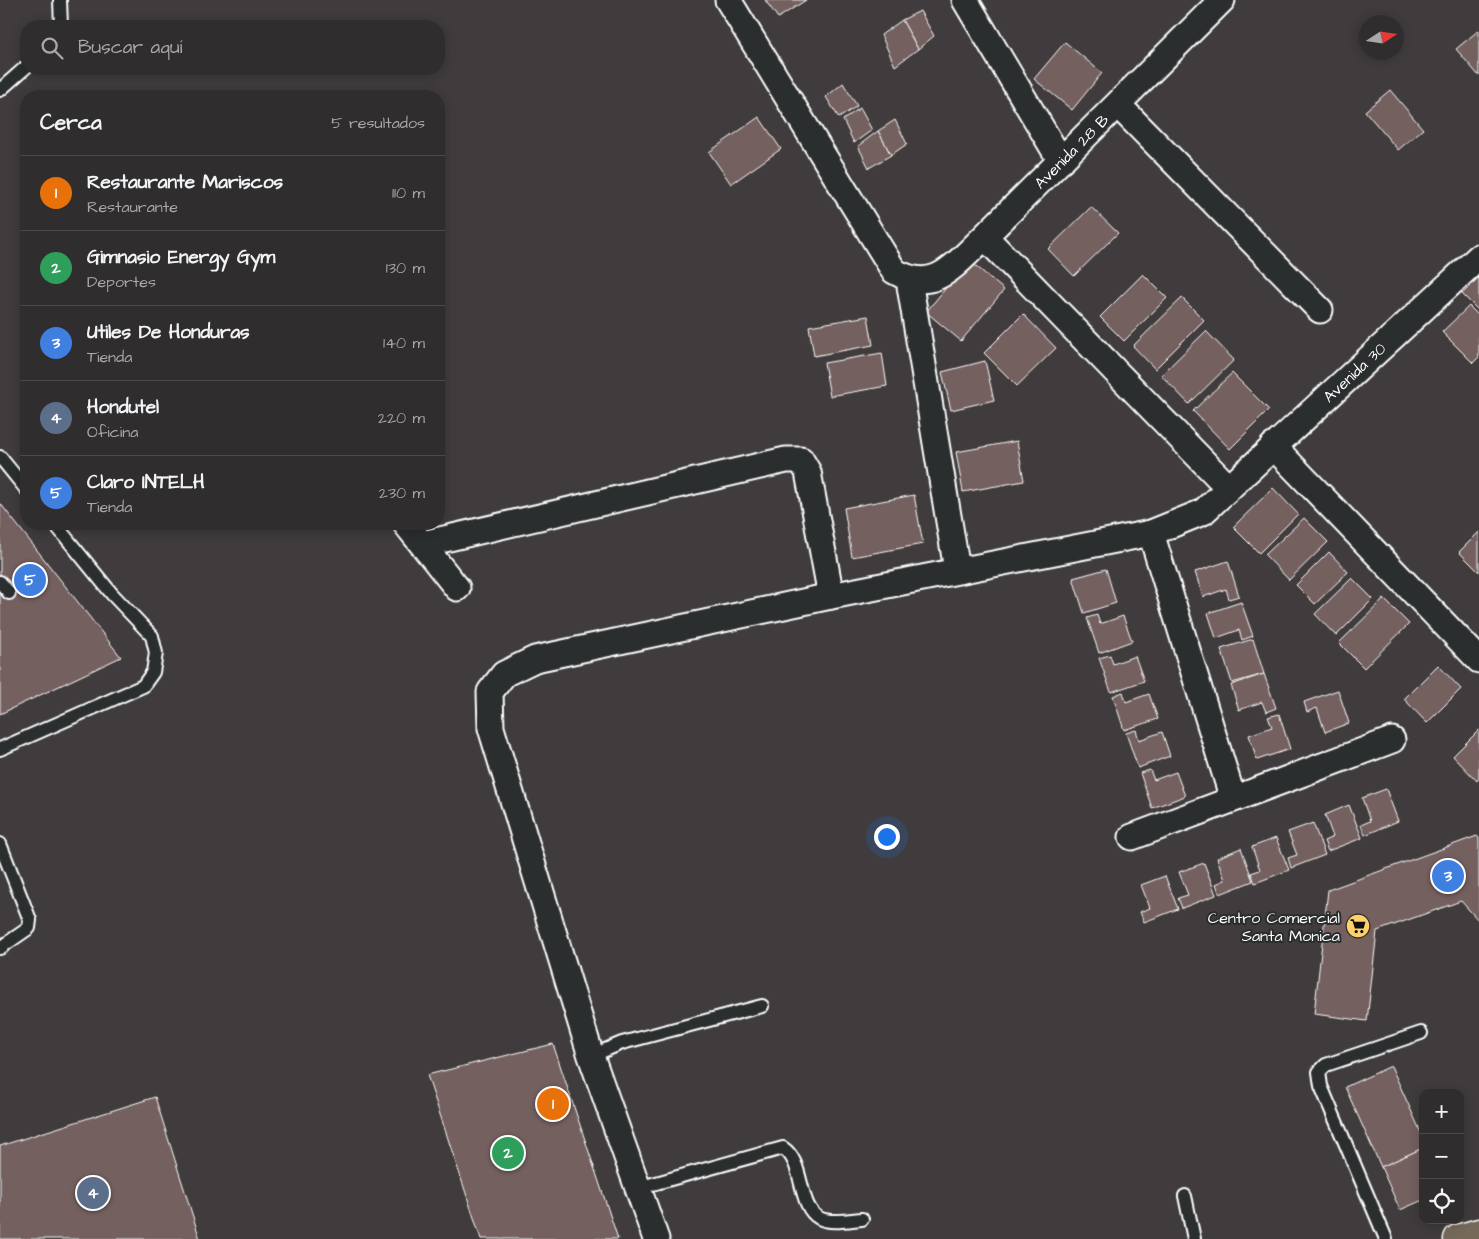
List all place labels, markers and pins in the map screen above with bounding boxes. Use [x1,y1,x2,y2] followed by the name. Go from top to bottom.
[14,561,46,599] pin: 5
[1432,857,1464,895] pin: 3
[1208,907,1340,947] place label: Centro Comercial Santa Monica
[1345,913,1371,939] supermarket icon: Centro Comercial Santa Monica
[537,1085,569,1123] pin: 1
[492,1134,524,1172] pin: 2
[77,1174,109,1212] pin: 4

